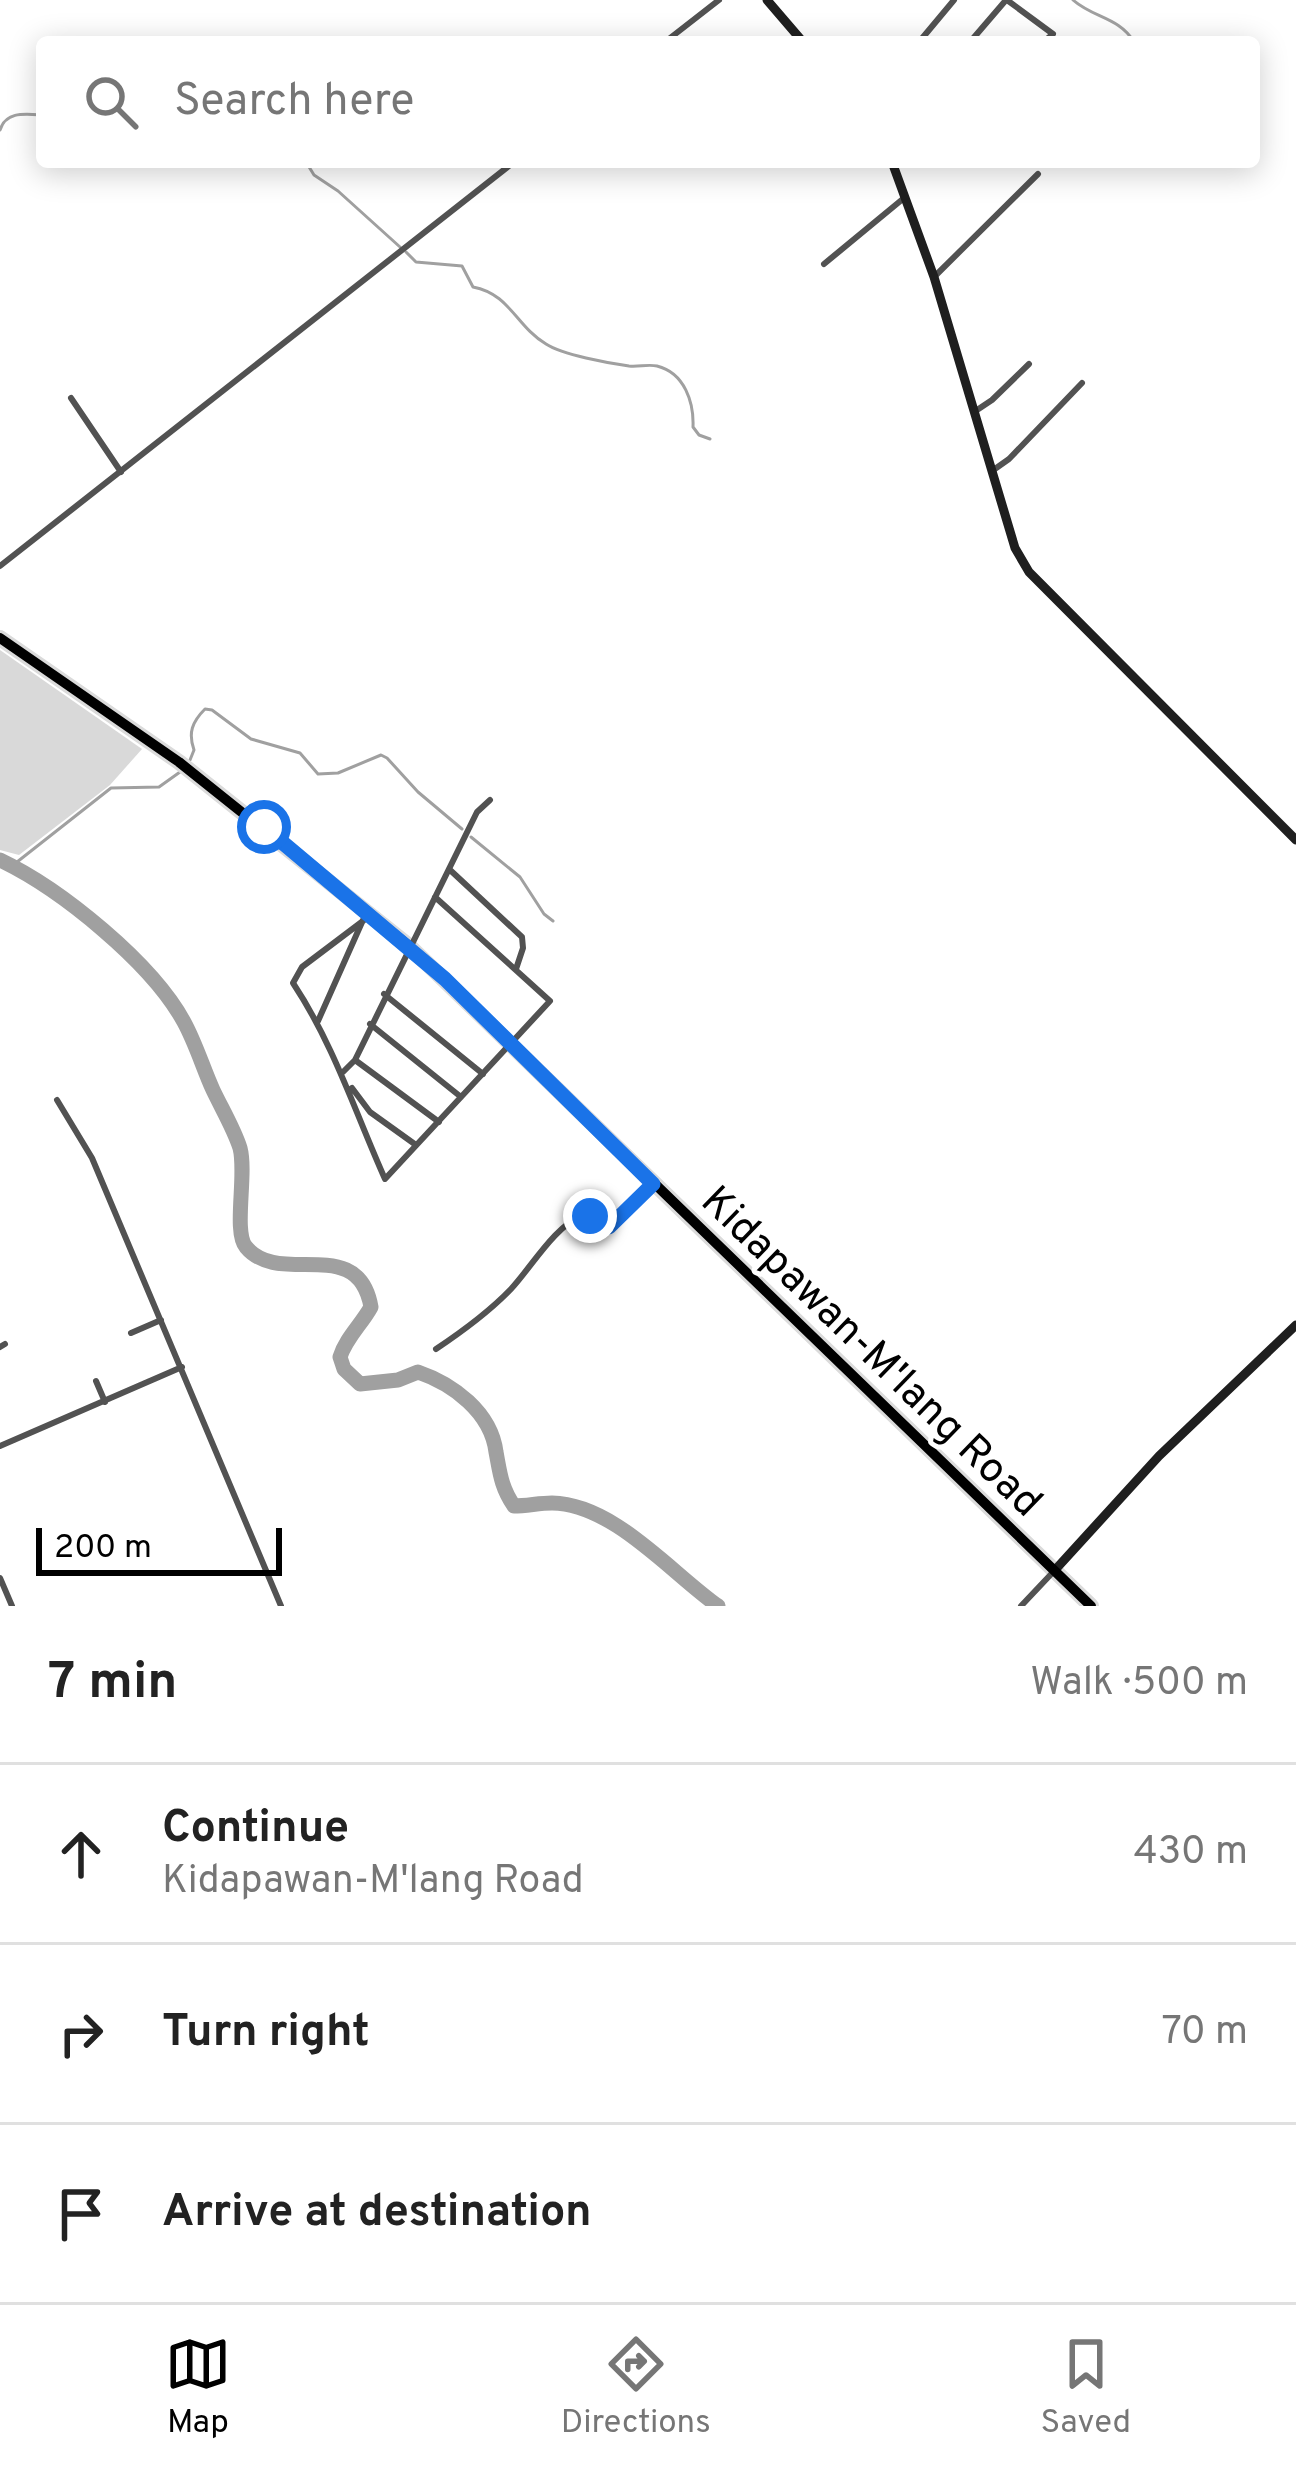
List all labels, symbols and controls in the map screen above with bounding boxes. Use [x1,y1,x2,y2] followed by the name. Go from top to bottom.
[36,36,1260,168] search box
[78,69,144,135] icon: search
[174,74,414,131] text: Search here
[237,800,291,854] route start
[688,1176,1052,1530] street label: Kidapawan-M'lang Road
[563,1189,617,1243] route end
[36,1522,282,1575] scale bar
[54,1528,152,1570] text: 200 m
[48,1652,178,1717] text: 7 min
[1030,1660,1248,1709] text: Walk · 500 m
[162,1801,349,1858] text: Continue
[48,1821,114,1887] icon: ahead
[1133,1829,1248,1878] text: 430 m
[162,1858,584,1907] text: Kidapawan-M'lang Road
[48,2001,114,2067] icon: right
[162,2005,370,2062] text: Turn right
[1162,2009,1248,2058] text: 70 m
[48,2181,114,2247] icon: arrive
[162,2185,592,2242] text: Arrive at destination
[165,2331,231,2445] tab: Map
[561,2331,711,2445] tab: Directions
[1040,2331,1131,2445] tab: Saved

